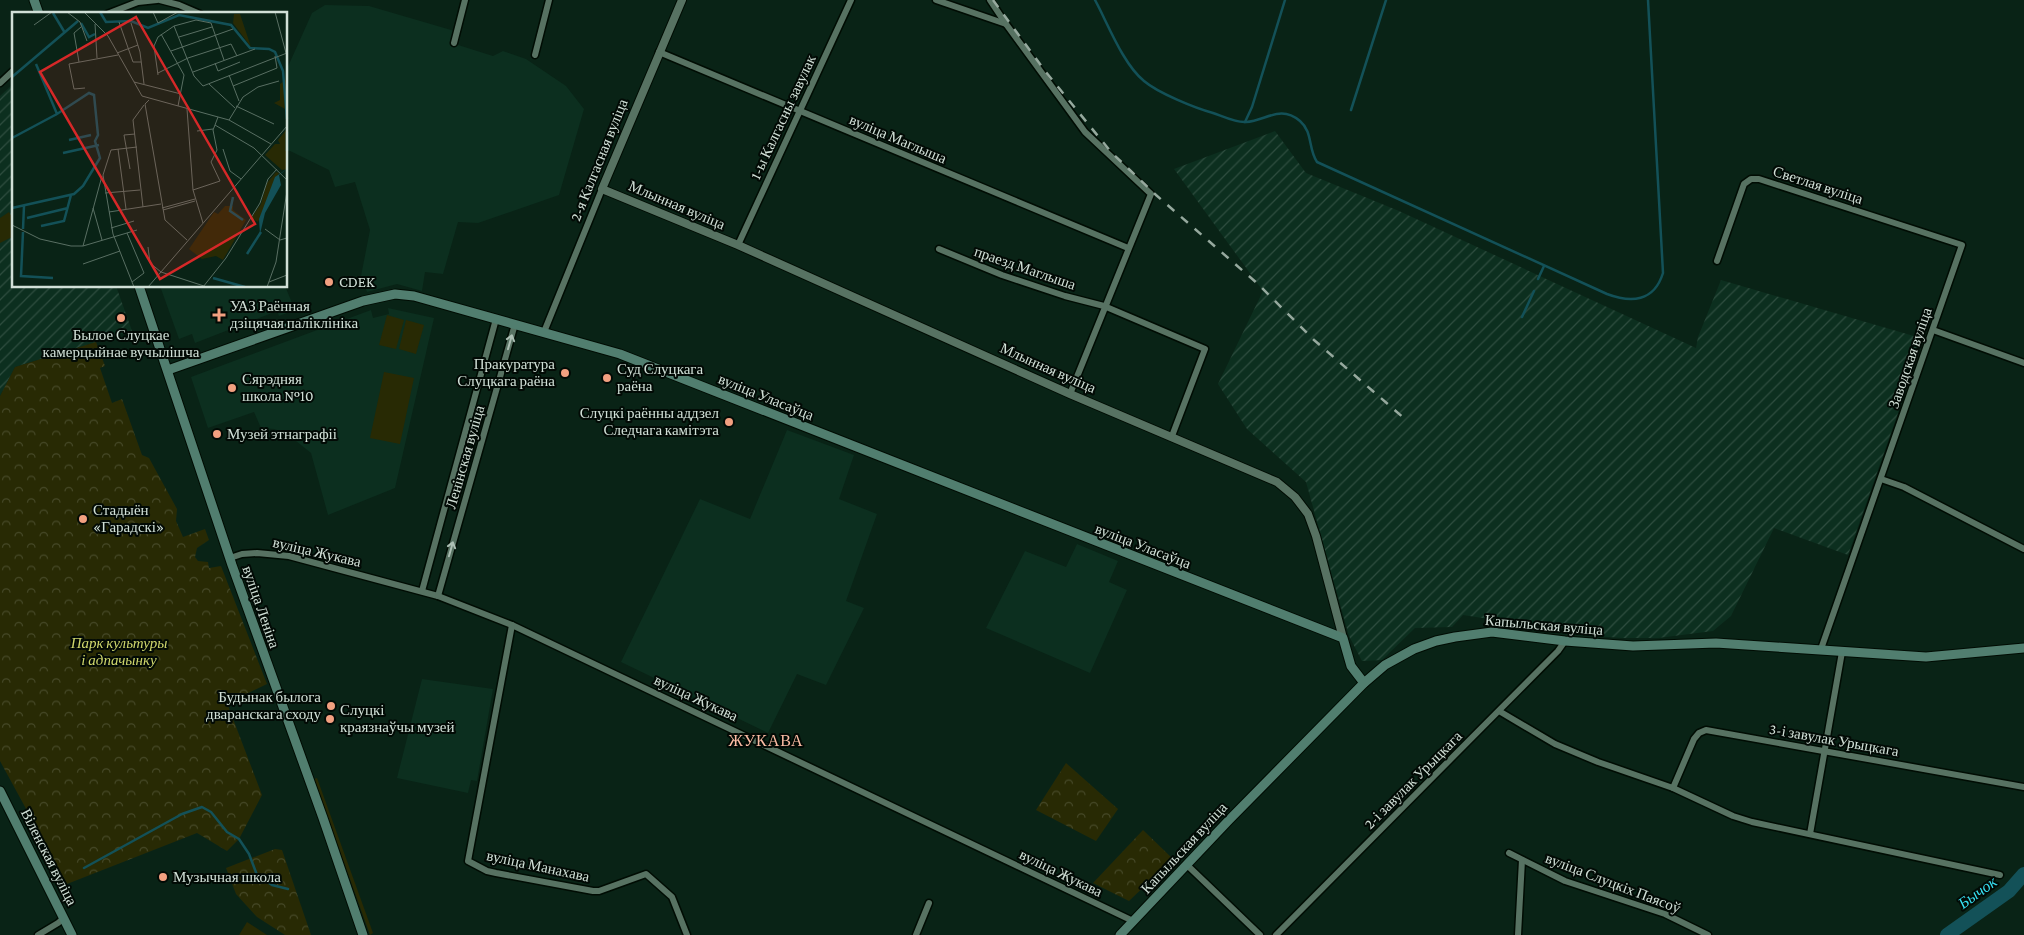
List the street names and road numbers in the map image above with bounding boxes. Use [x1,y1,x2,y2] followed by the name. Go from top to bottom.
[747,52,819,182] street label: 1-ы Калгасны завулак
[567,96,631,223] street label: 2-я Калгасная вуліца
[847,111,949,167] street label: вуліца Маглыша
[1771,163,1865,207] street label: Светлая вуліца
[626,177,728,233] street label: Млынная вуліца
[972,243,1078,293] street label: праезд Маглыша
[1885,305,1935,411] street label: Заводская вуліца
[998,340,1099,396] street label: Млынная вуліца
[716,371,816,424] street label: вуліца Уласаўца
[443,403,488,511] street label: Ленінская вуліца
[1093,520,1193,572] street label: вуліца Уласаўца
[271,534,363,570] street label: вуліца Жукава
[239,564,283,651] street label: вуліца Леніна
[1484,612,1604,638] street label: Капыльская вуліца
[652,672,740,724] street label: вуліца Жукава
[1768,721,1900,759] street label: 3-і завулак Урыцкага
[1361,728,1465,832] street label: 2-і завулак Урыцкага
[1138,799,1231,897] street label: Капыльская вуліца
[18,806,80,908] street label: Віленская вуліца
[1017,846,1105,900] street label: вуліца Жукава
[485,847,591,885] street label: вуліца Манахава
[1543,850,1683,916] street label: вуліца Слуцкіх Паясоў

